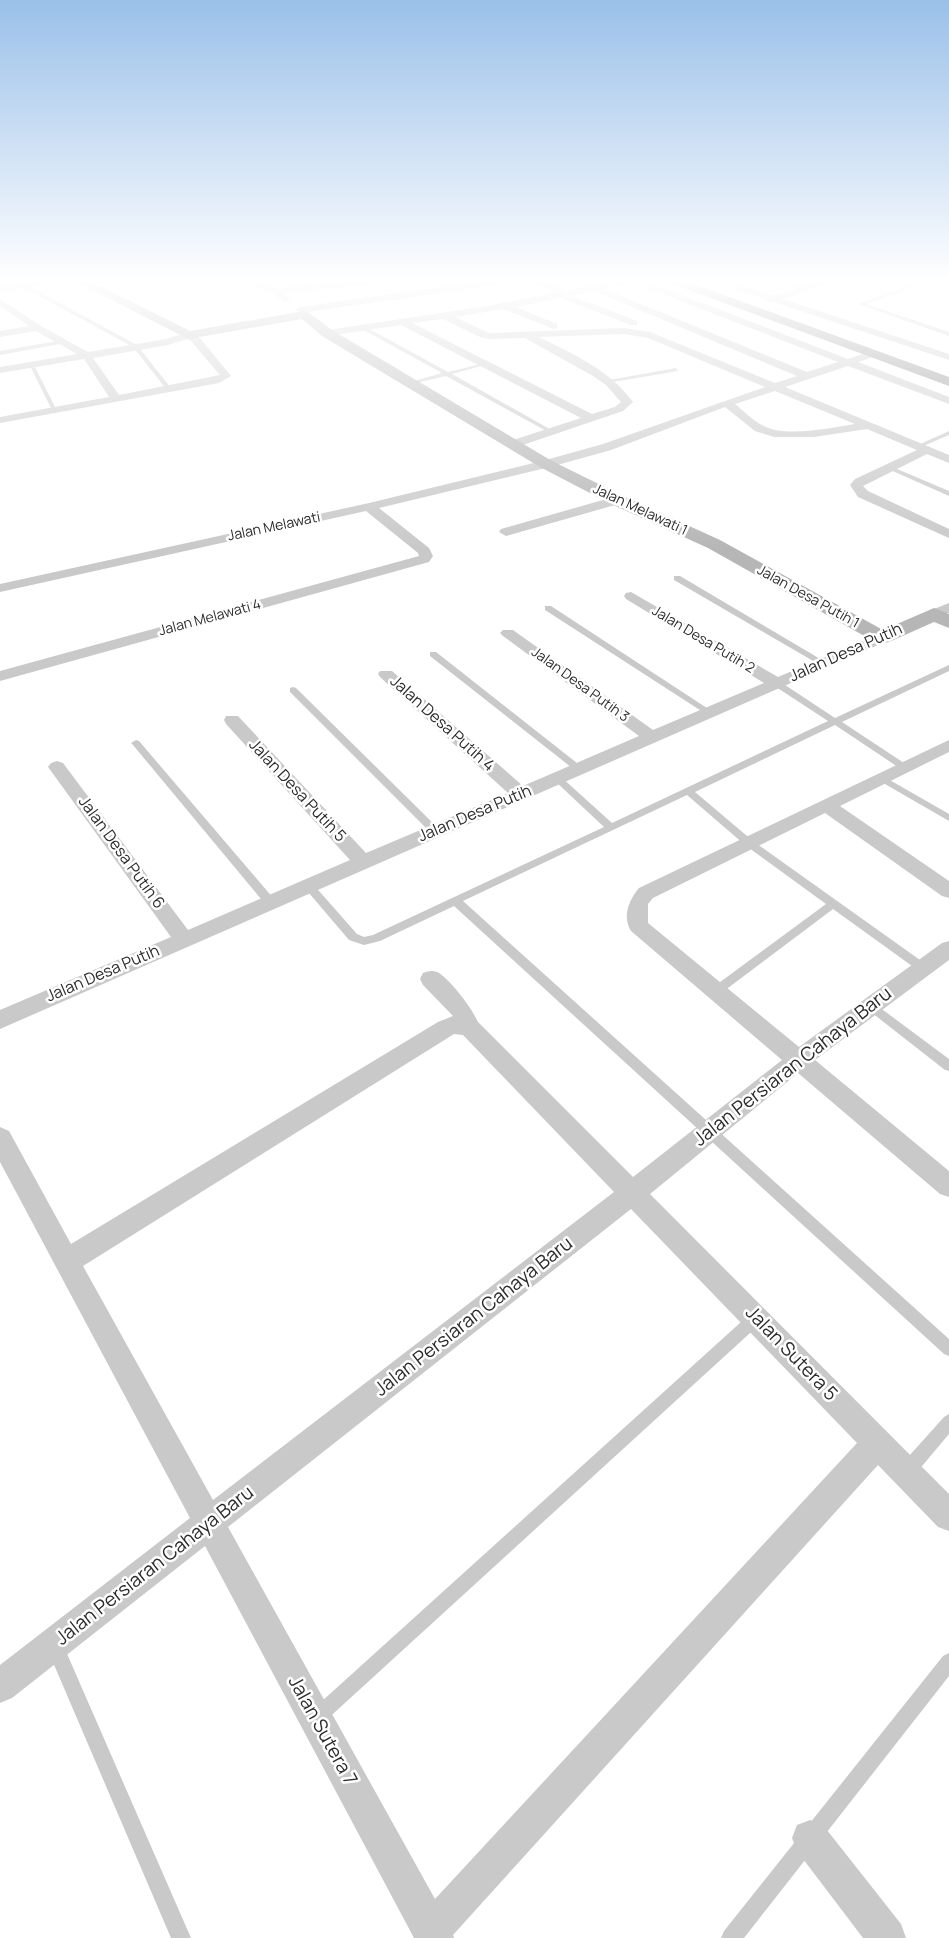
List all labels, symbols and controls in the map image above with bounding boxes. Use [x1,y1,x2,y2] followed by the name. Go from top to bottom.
[590,481,690,539] street label: Jalan Melawati 1
[226,509,322,545] street label: Jalan Melawati
[754,562,862,632] street label: Jalan Desa Putih 1
[157,596,263,640] street label: Jalan Melawati 4
[649,603,757,677] street label: Jalan Desa Putih 2
[787,620,905,686] street label: Jalan Desa Putih
[528,644,632,726] street label: Jalan Desa Putih 3
[386,672,498,776] street label: Jalan Desa Putih 4
[244,736,350,846] street label: Jalan Desa Putih 5
[416,782,534,846] street label: Jalan Desa Putih
[74,793,168,913] street label: Jalan Desa Putih 6
[44,942,162,1006] street label: Jalan Desa Putih
[689,983,897,1151] street label: Jalan Persiaran Cahaya Baru
[370,1233,578,1401] street label: Jalan Persiaran Cahaya Baru
[740,1302,842,1406] street label: Jalan Sutera 5
[51,1482,259,1650] street label: Jalan Persiaran Cahaya Baru
[283,1672,361,1790] street label: Jalan Sutera 7

